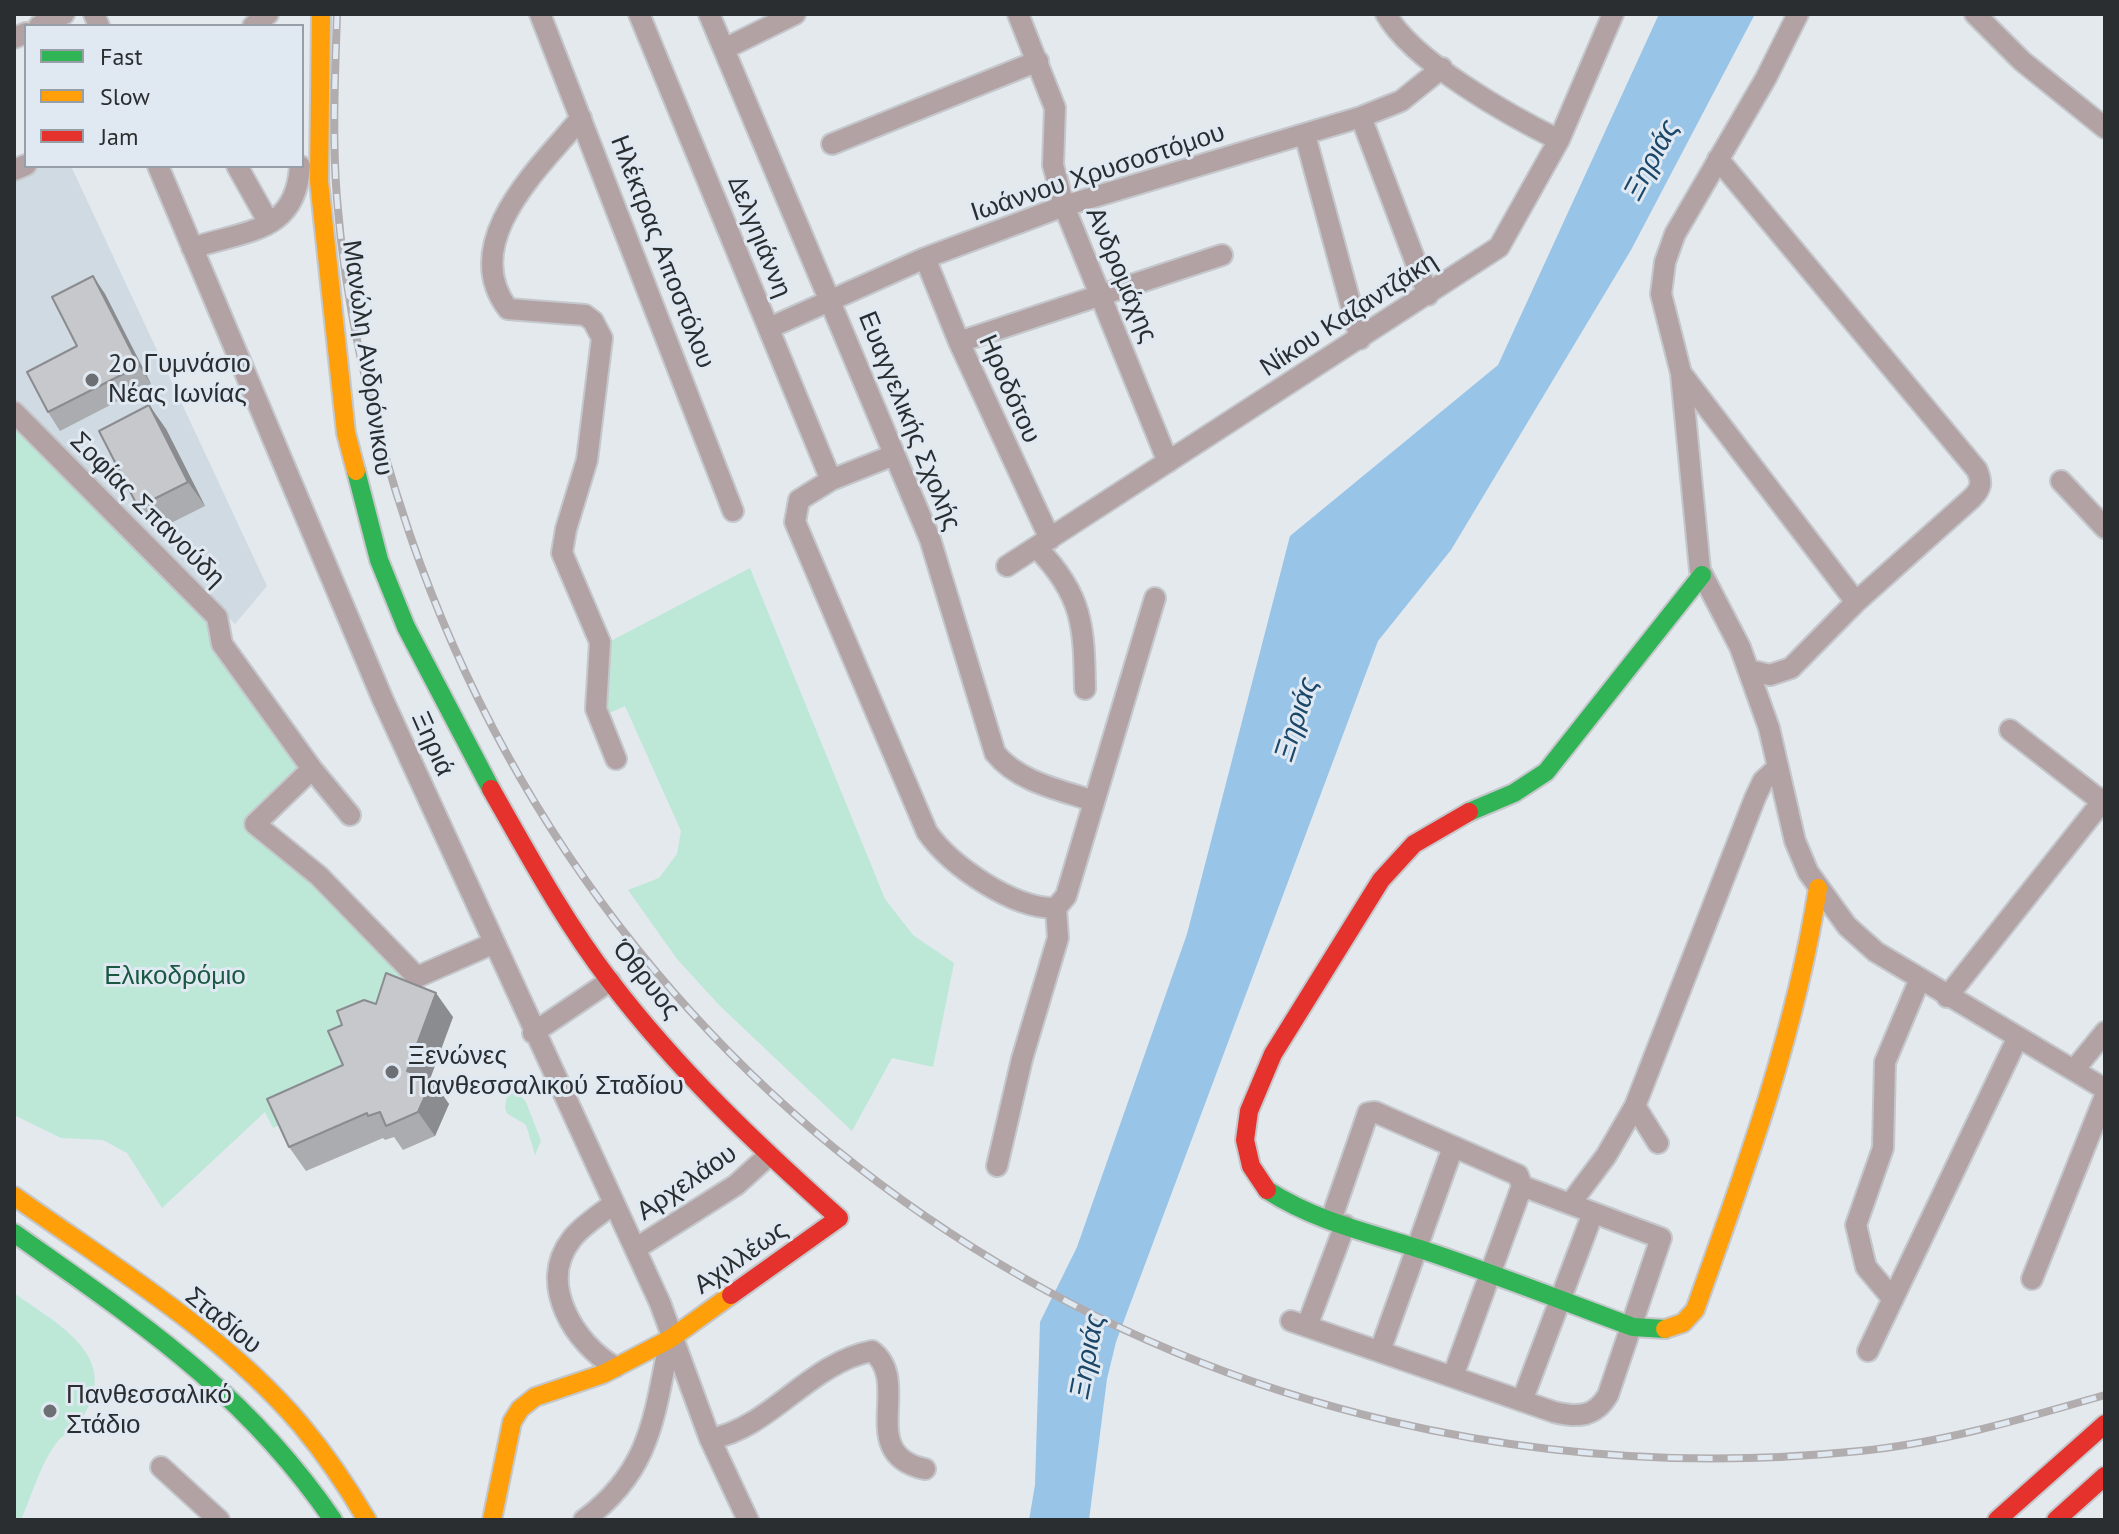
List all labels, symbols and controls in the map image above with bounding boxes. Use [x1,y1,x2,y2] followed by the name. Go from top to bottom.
[24,24,304,168] legend
[100,41,143,72] text: Fast
[100,81,150,112] text: Slow
[1617,114,1687,206] water label: Ξηριάς
[967,117,1229,229] street label: Ιωάννου Χρυσοστόμου
[100,121,138,152] text: Jam
[603,131,721,373] street label: Ηλέκτρας Αποστόλου
[721,172,797,302] street label: Δελγηιάννη
[1079,203,1163,347] street label: Ανδρομάχης
[335,238,399,478] street label: Μανώλη Ανδρόνικου
[1255,246,1443,384] street label: Νίκου Καζαντζάκη
[851,307,967,535] street label: Ευαγγελικής Σχολής
[971,330,1047,448] street label: Ηροδότου
[108,349,251,410] place label: 2ο Γυμνάσιο Νέας Ιωνίας
[83,371,101,389] marker: 2ο Γυμνάσιο Νέας Ιωνίας
[63,426,231,594] street label: Σοφίας Σπανούδη
[1268,673,1326,765] water label: Ξηριάς
[404,707,460,781] street label: Ξηριά
[605,935,687,1025] street label: Όθρυος
[104,961,246,993] park label: Ελικοδρόμιο
[408,1041,684,1102] place label: Ξενώνες Πανθεσσαλικού Σταδίου
[383,1063,401,1081] marker: Ξενώνες Πανθεσσαλικού Σταδίου
[631,1138,743,1228] street label: Αρχελάου
[688,1215,794,1301] street label: Αχιλλέως
[179,1281,267,1361] street label: Σταδίου
[1063,1311,1113,1401] water label: Ξηριάς
[66,1380,232,1442] place label: Πανθεσσαλικό Στάδιο
[41,1402,59,1420] marker: Πανθεσσαλικό Στάδιο

